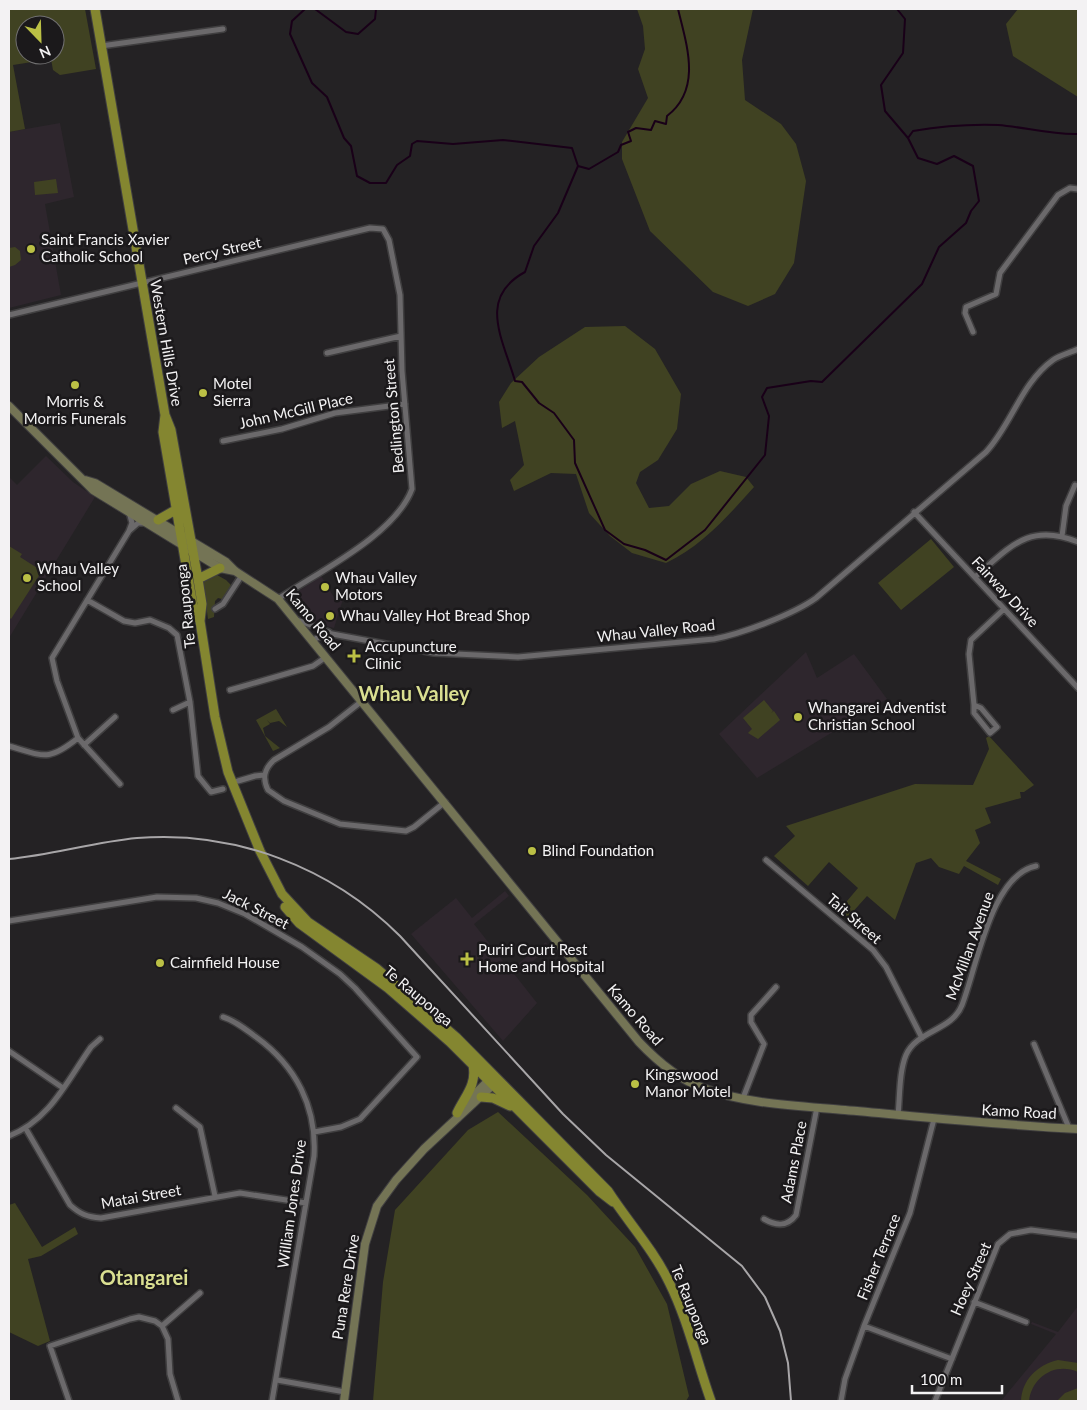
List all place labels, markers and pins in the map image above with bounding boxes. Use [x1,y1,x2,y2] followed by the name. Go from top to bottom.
[41,230,170,265] place label: Saint Francis Xavier Catholic School
[25,243,37,255] marker: Saint Francis Xavier Catholic School
[213,374,252,409] place label: Motel Sierra
[69,379,81,391] marker: Morris & Morris Funerals
[197,387,209,399] marker: Motel Sierra
[24,392,126,427] place label: Morris & Morris Funerals
[37,559,119,594] place label: Whau Valley School
[335,568,417,603] place label: Whau Valley Motors
[21,572,33,584] marker: Whau Valley School
[319,581,331,593] marker: Whau Valley Motors
[340,606,530,624] place label: Whau Valley Hot Bread Shop
[324,610,336,622] marker: Whau Valley Hot Bread Shop
[365,637,457,672] place label: Accupuncture Clinic
[347,649,361,663] marker: Accupuncture Clinic
[808,698,947,733] place label: Whangarei Adventist Christian School
[792,711,804,723] marker: Whangarei Adventist Christian School
[542,841,654,859] place label: Blind Foundation
[526,845,538,857] marker: Blind Foundation
[478,940,605,975] place label: Puriri Court Rest Home and Hospital
[460,952,474,966] marker: Puriri Court Rest Home and Hospital
[170,953,280,971] place label: Cairnfield House
[154,957,166,969] marker: Cairnfield House
[645,1065,731,1100] place label: Kingswood Manor Motel
[629,1078,641,1090] marker: Kingswood Manor Motel

